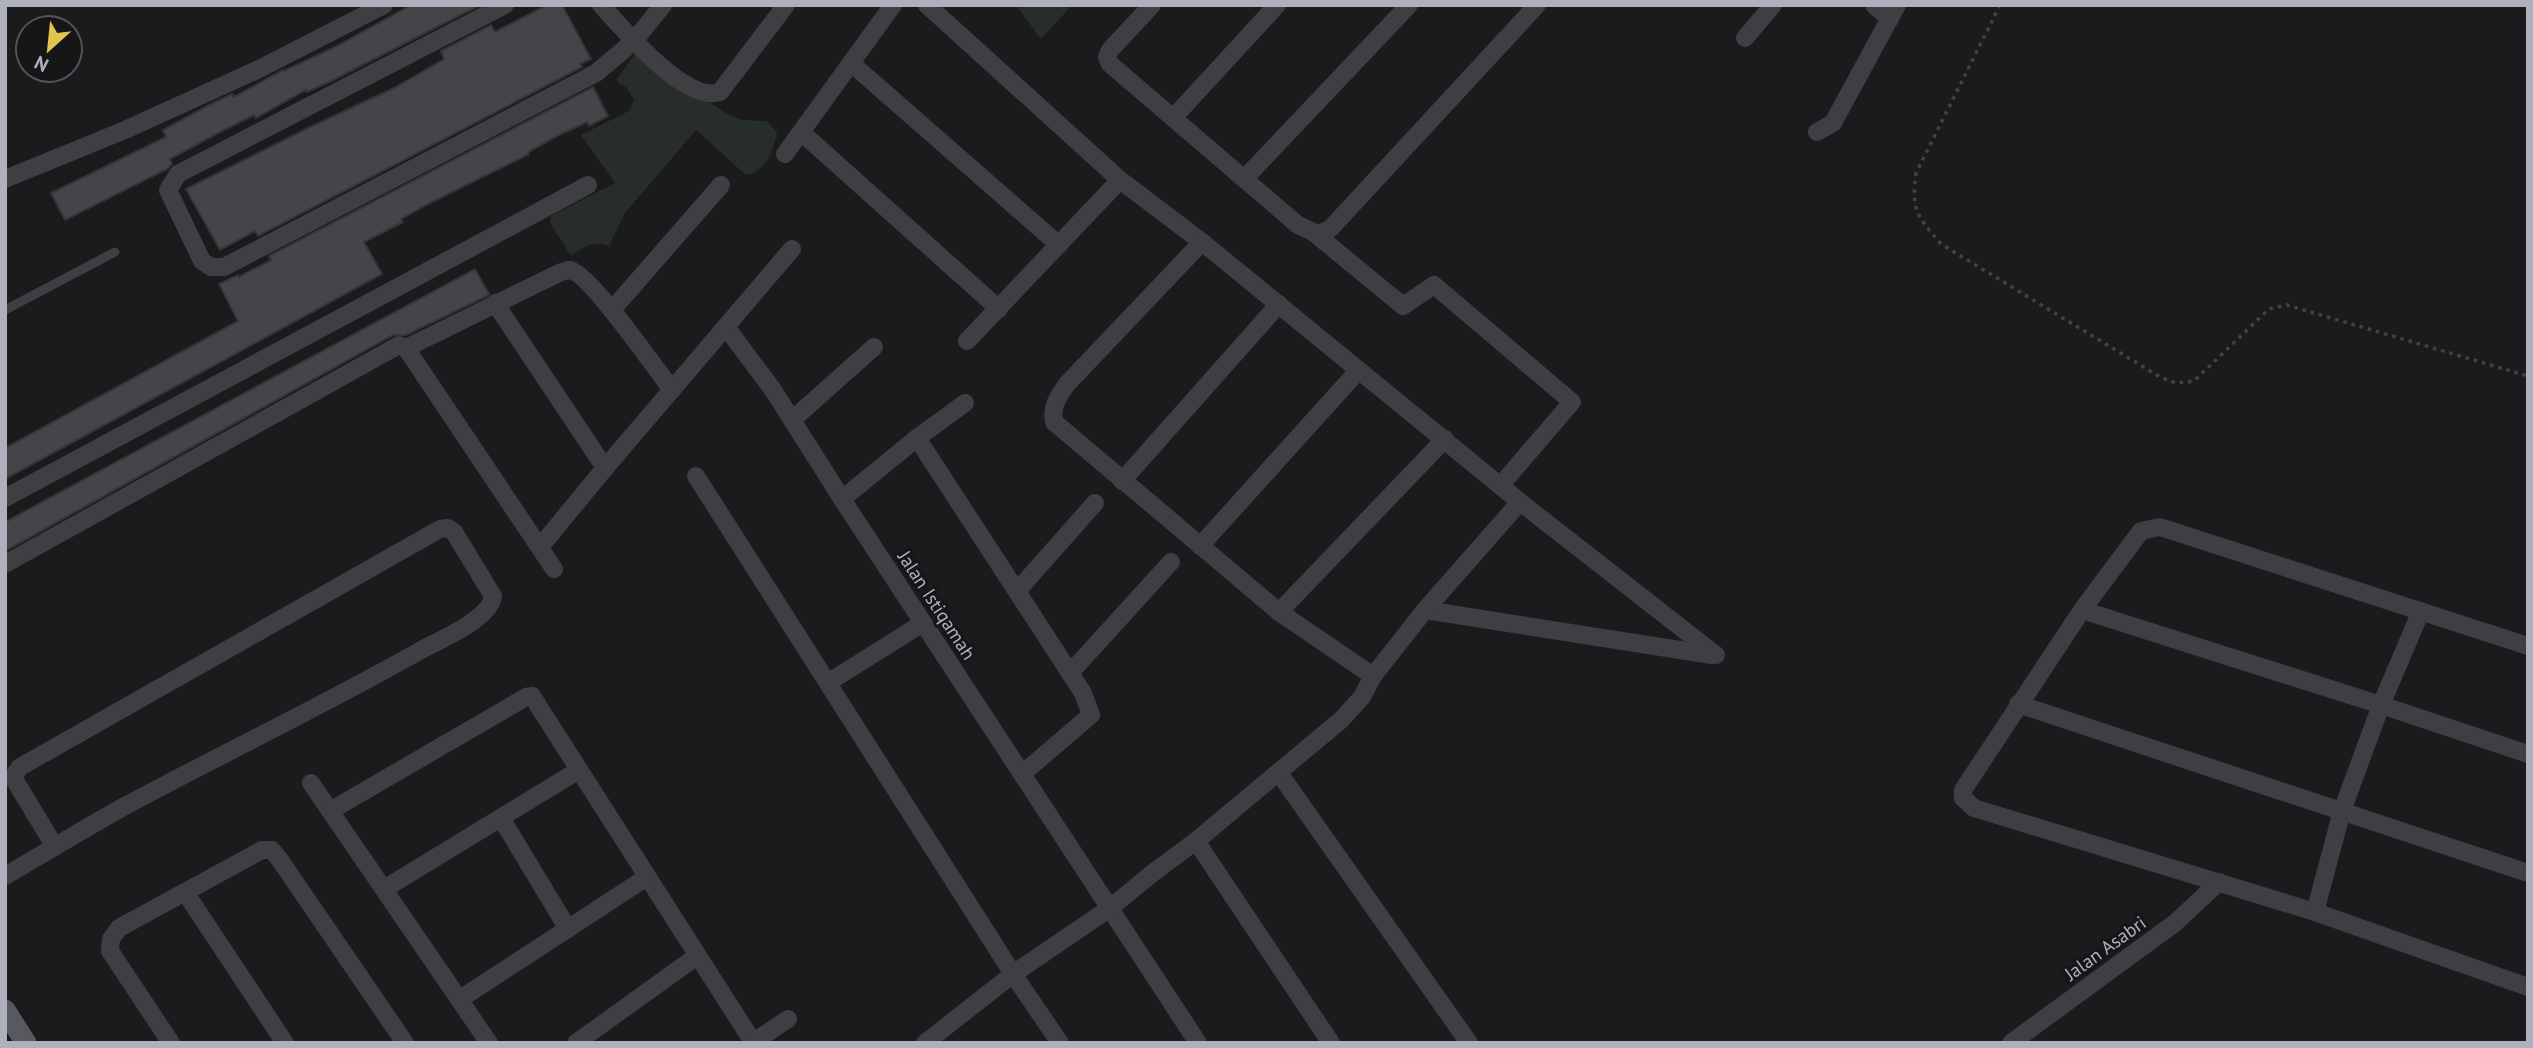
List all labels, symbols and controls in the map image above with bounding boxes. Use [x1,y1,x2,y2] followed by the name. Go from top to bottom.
[14,14,84,84] north arrow
[30,51,52,78] text: N
[892,545,981,664] street label: Jalan Istiqamah
[2059,910,2151,986] street label: Jalan Asabri

